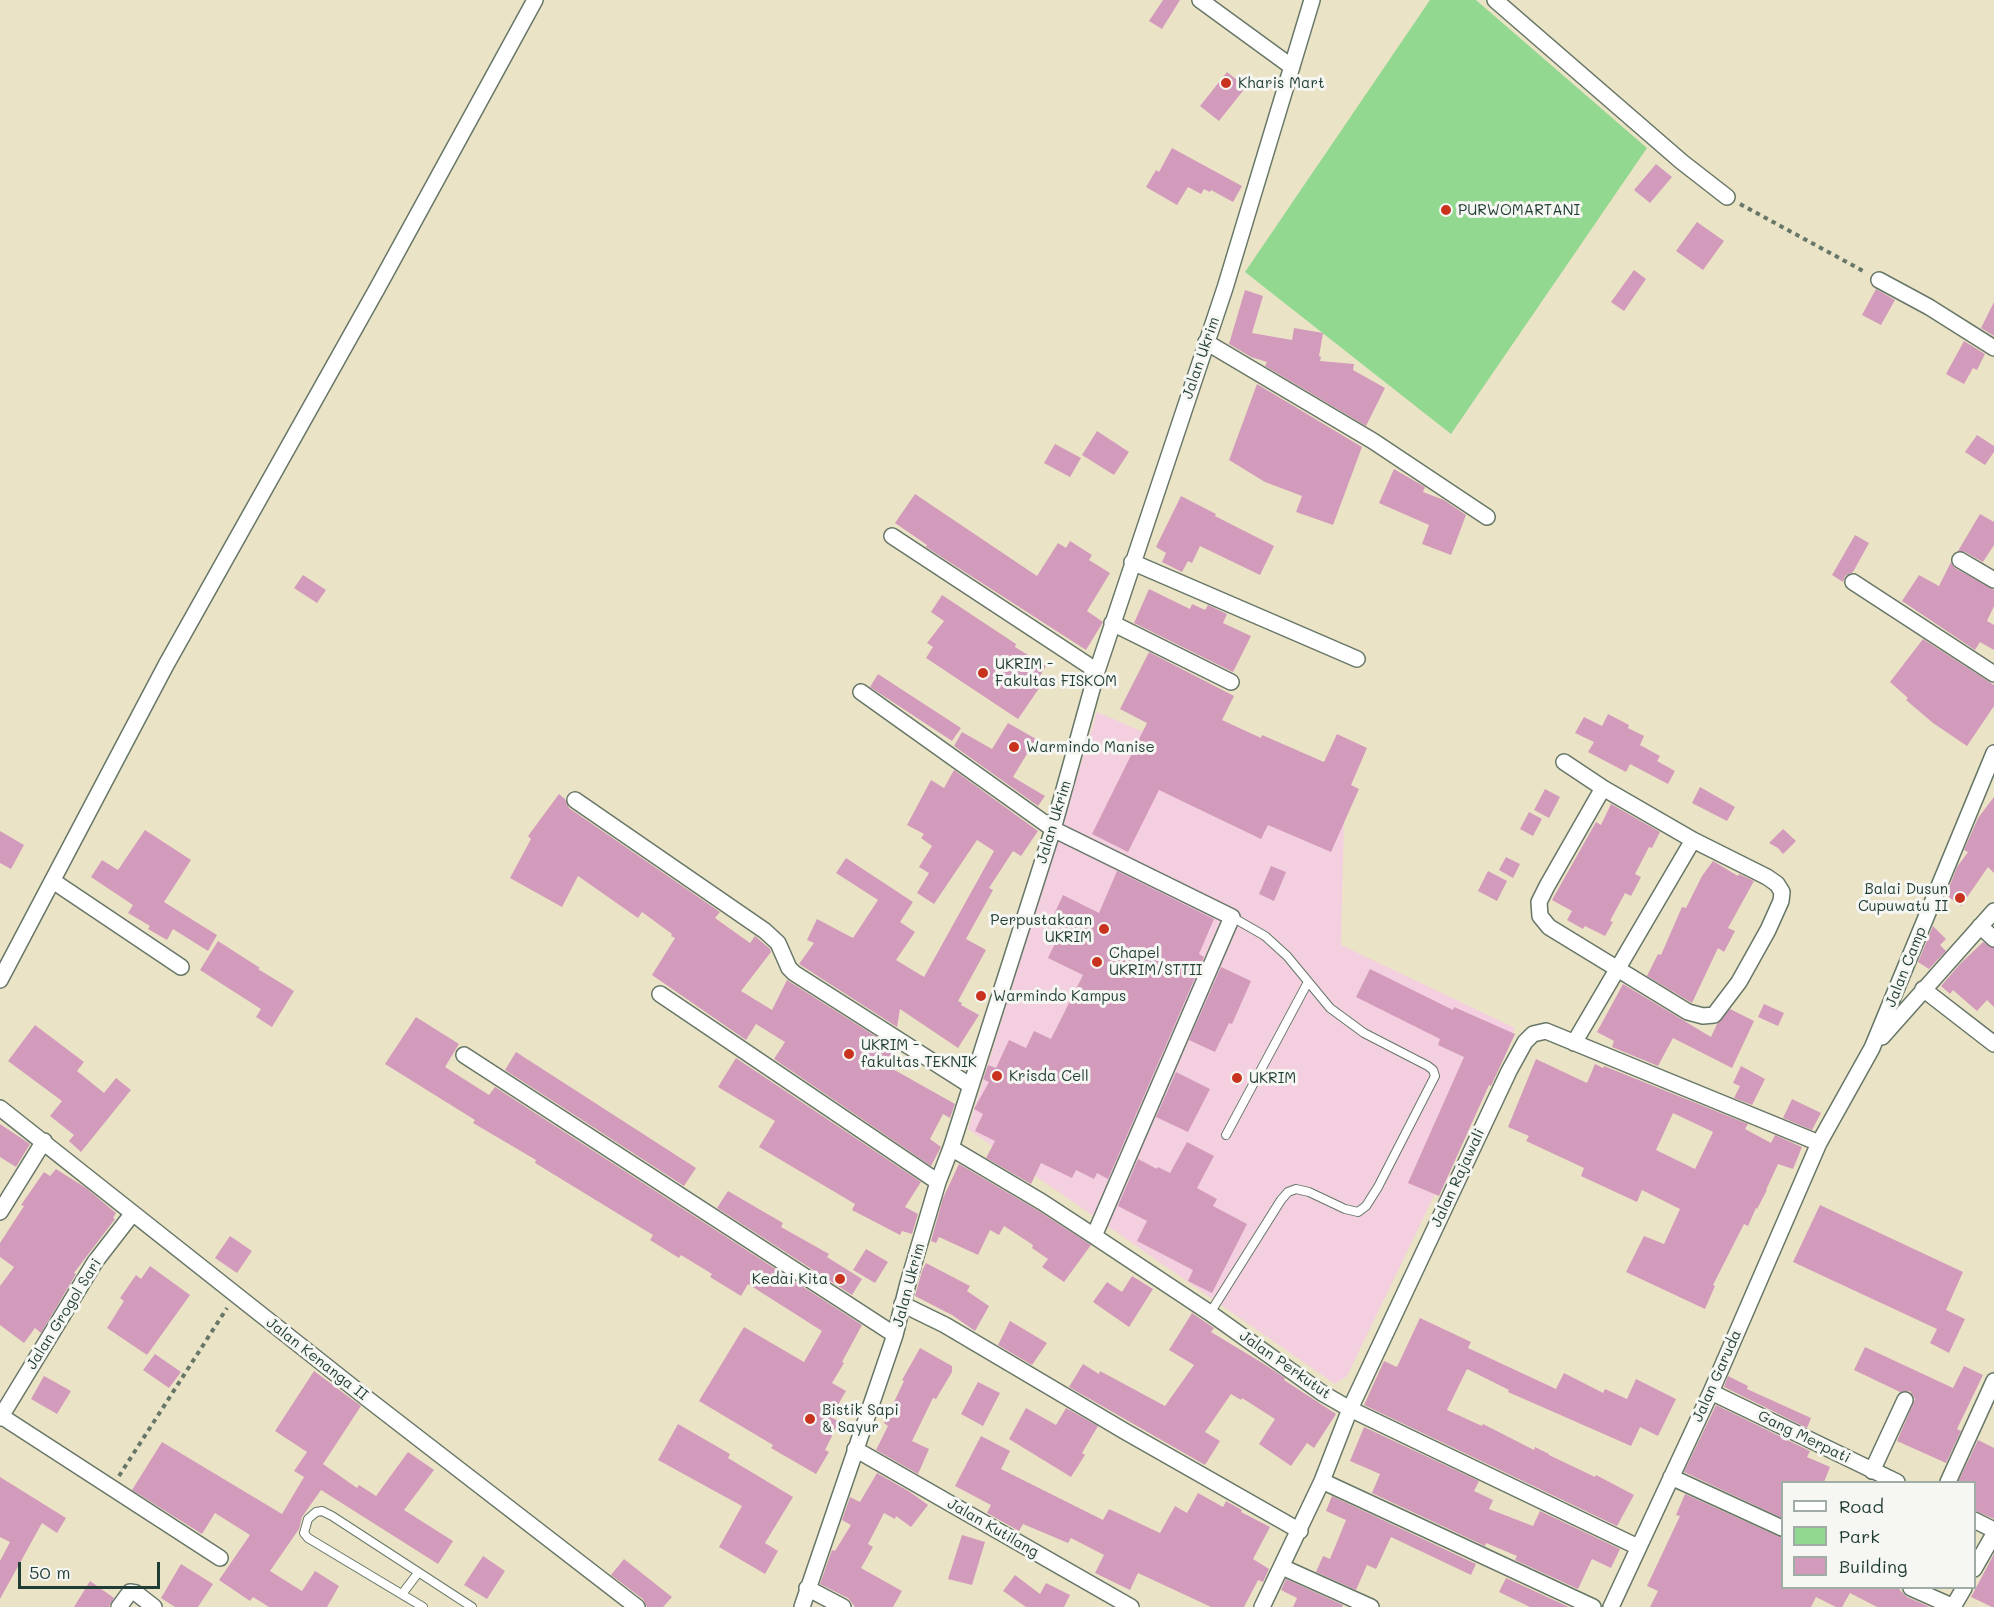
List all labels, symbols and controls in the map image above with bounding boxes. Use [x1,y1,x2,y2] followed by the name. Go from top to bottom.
[1238,74,1325,92] place label: Kharis Mart
[1219,76,1233,90] marker: Kharis Mart
[1458,201,1580,219] place label: PURWOMARTANI
[1439,203,1453,217] marker: PURWOMARTANI
[1179,314,1223,402] street label: Jalan Ukrim
[995,655,1117,690] place label: UKRIM - Fakultas FISKOM
[976,666,990,680] marker: UKRIM - Fakultas FISKOM
[1026,738,1155,756] place label: Warmindo Manise
[1007,740,1021,754] marker: Warmindo Manise
[1033,778,1075,866] street label: Jalan Ukrim
[1858,880,1948,915] place label: Balai Dusun Cupuwatu II
[1953,891,1967,905] marker: Balai Dusun Cupuwatu II
[990,911,1092,946] place label: Perpustakaan UKRIM
[1097,922,1111,936] marker: Perpustakaan UKRIM
[1882,924,1930,1010] street label: Jalan Camp
[1109,944,1202,979] place label: Chapel UKRIM/STTII
[1090,955,1104,969] marker: Chapel UKRIM/STTII
[993,987,1126,1005] place label: Warmindo Kampus
[974,989,988,1003] marker: Warmindo Kampus
[861,1036,977,1071] place label: UKRIM - fakultas TEKNIK
[842,1047,856,1061] marker: UKRIM - fakultas TEKNIK
[1009,1067,1089,1085] place label: Krisda Cell
[990,1069,1004,1083] marker: Krisda Cell
[1249,1069,1296,1087] place label: UKRIM
[1230,1071,1244,1085] marker: UKRIM
[1427,1126,1489,1230] street label: Jalan Rajawali
[889,1241,929,1329] street label: Jalan Ukrim
[23,1255,105,1373] street label: Jalan Grogol Sari
[752,1270,828,1288] place label: Kedai Kita
[833,1272,847,1286] marker: Kedai Kita
[263,1314,371,1404] street label: Jalan Kenanga II
[1236,1327,1334,1403] street label: Jalan Perkutut
[1689,1327,1745,1425] street label: Jalan Garuda
[822,1401,899,1436] place label: Bistik Sapi & Sayur
[1755,1407,1853,1467] street label: Gang Merpati
[803,1412,817,1426] marker: Bistik Sapi & Sayur
[1781,1481,1976,1589] legend
[1839,1494,1884,1518] text: Road
[944,1495,1042,1561] street label: Jalan Kutilang
[1839,1524,1880,1548] text: Park
[21,1550,164,1588] scale bar
[1839,1554,1907,1578] text: Building
[29,1560,71,1584] text: 50 m

